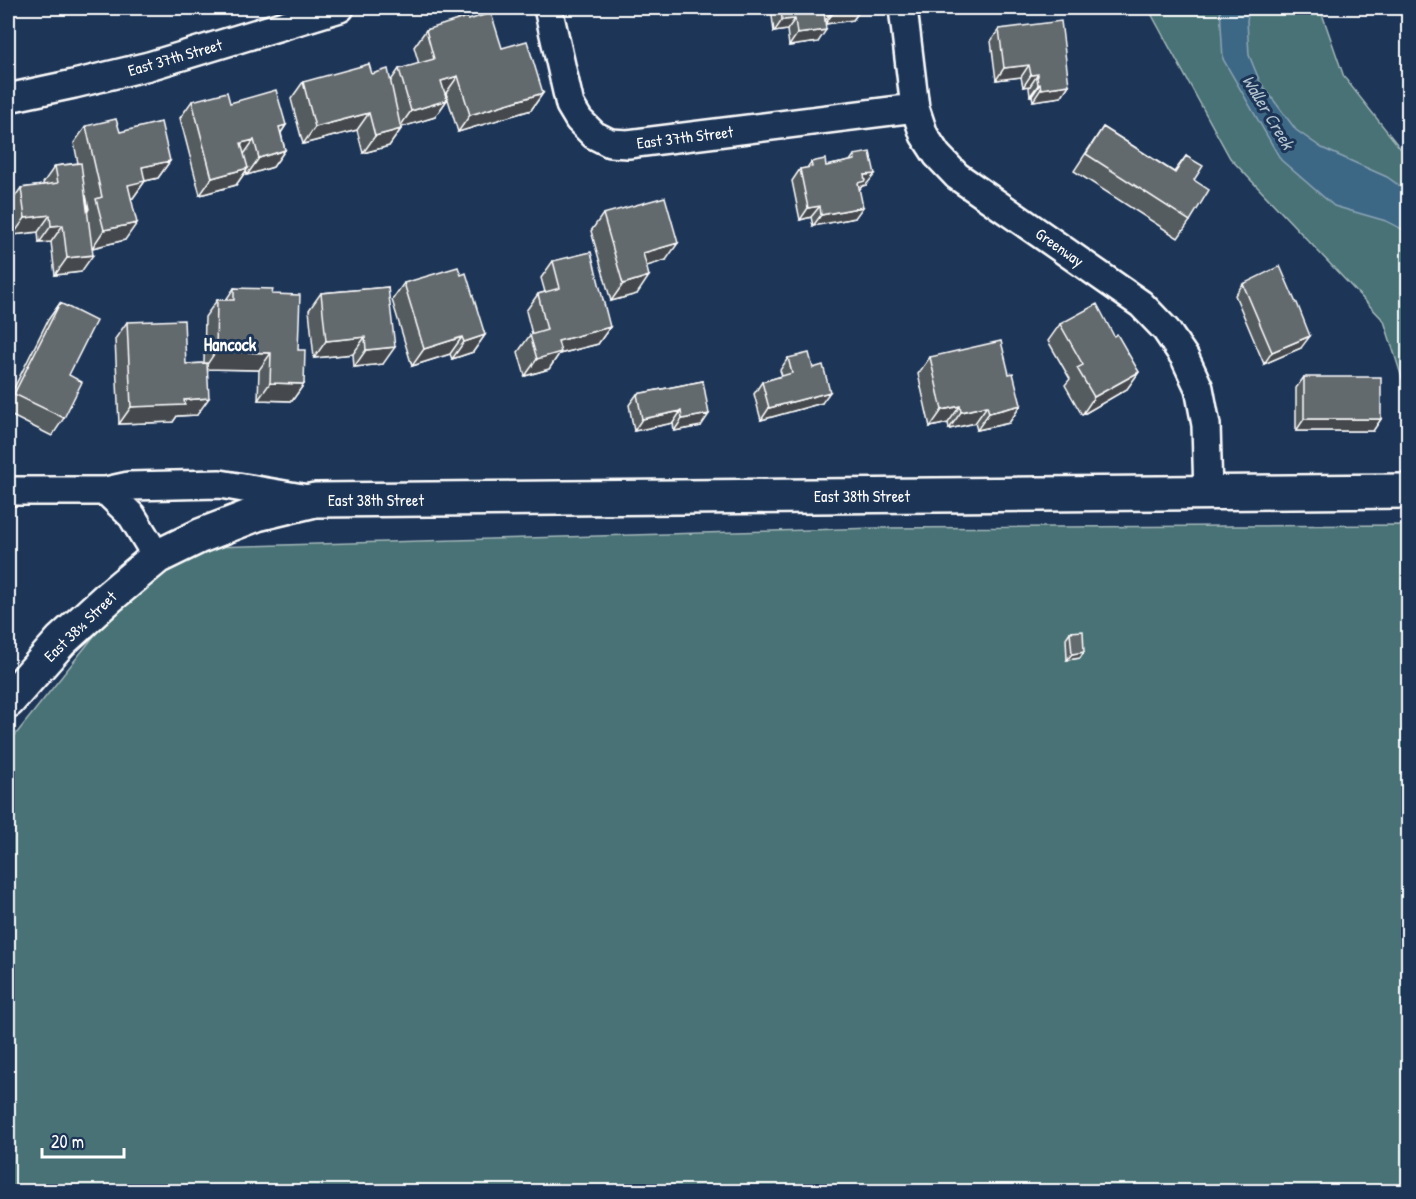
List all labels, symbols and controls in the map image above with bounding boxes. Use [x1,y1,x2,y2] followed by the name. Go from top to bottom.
[125,33,225,81] street label: East 37th Street
[1236,70,1301,155] water label: Waller Creek
[636,120,735,154] street label: East 37th Street
[1031,222,1089,272] street label: Greenway
[204,332,257,357] district label: Hancock
[814,485,910,507] street label: East 38th Street
[328,489,424,511] street label: East 38th Street
[39,585,121,666] street label: East 38½ Street
[42,1121,124,1159] scale bar
[51,1129,84,1154] text: 20 m

